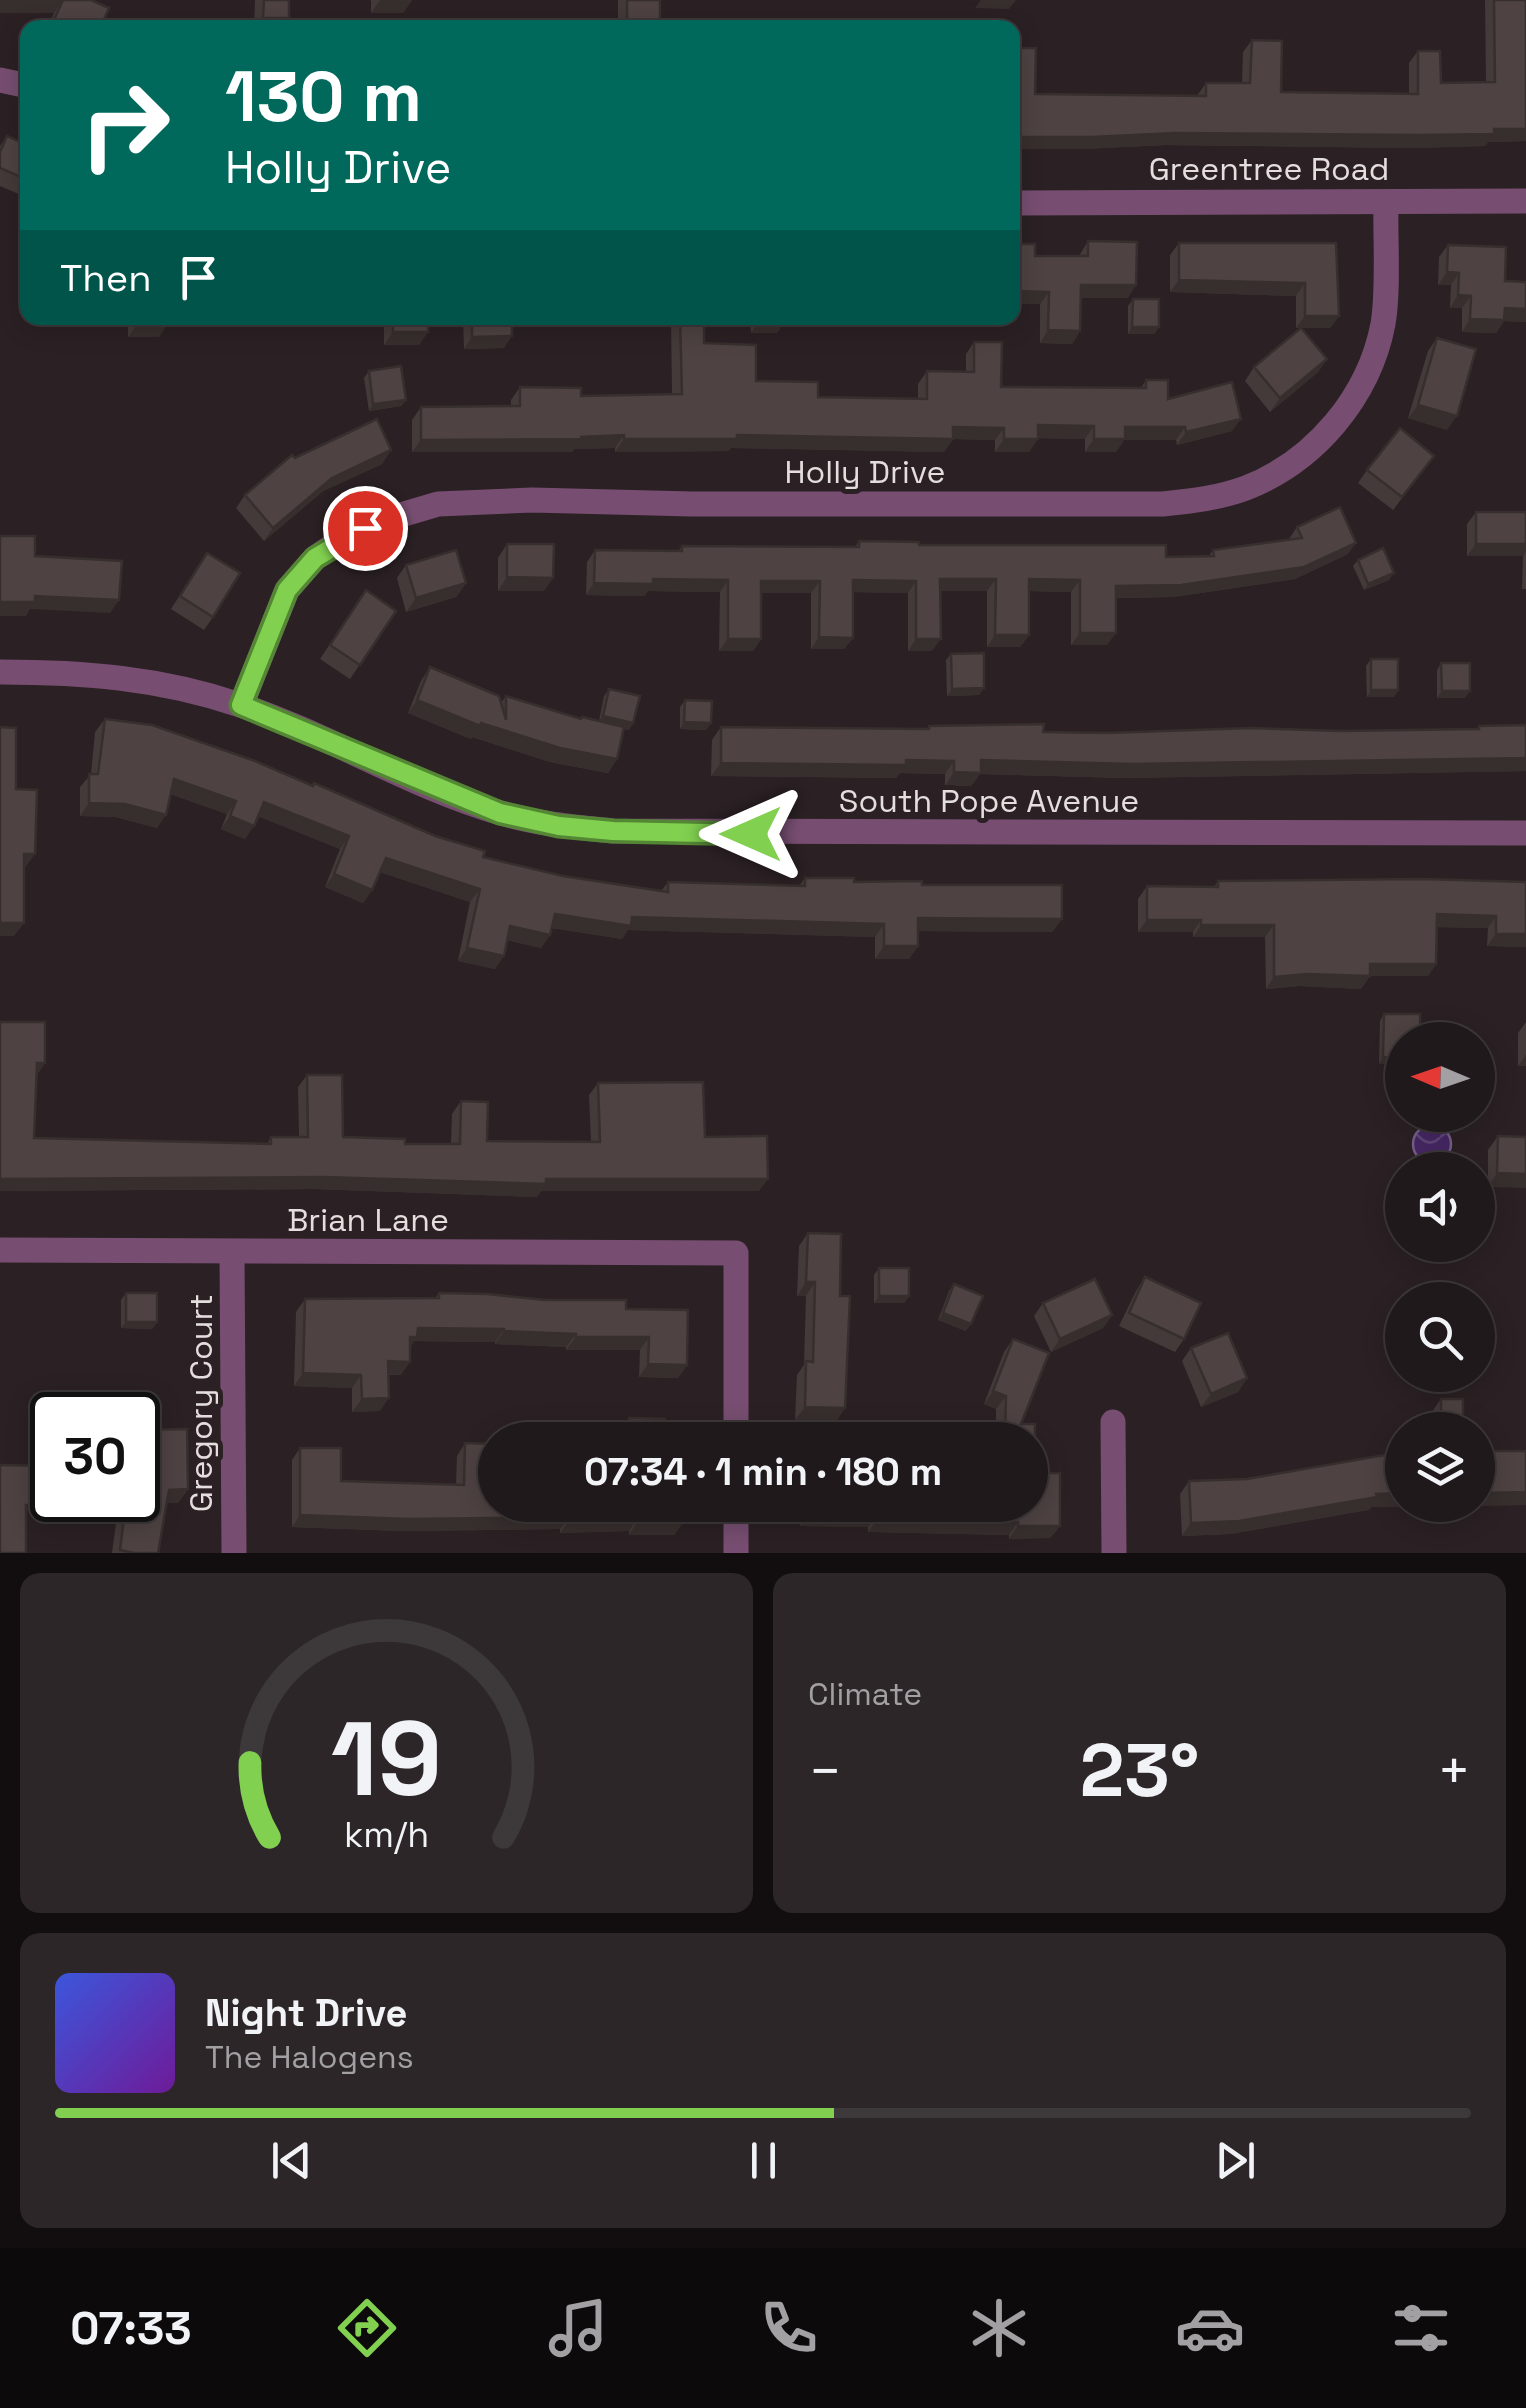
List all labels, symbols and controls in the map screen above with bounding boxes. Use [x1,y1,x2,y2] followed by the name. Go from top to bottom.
[225,52,422,141] text: 130 m
[60,60,190,190] icon: right
[225,139,451,196] text: Holly Drive
[1149,149,1389,189] street label: Greentree Road
[171,250,226,305] icon: arrive
[60,254,151,302] text: Then
[785,452,945,492] street label: Holly Drive
[323,486,408,571] pin
[338,501,393,556] icon: arrive
[839,781,1139,821] street label: South Pope Avenue
[699,782,803,886] position arrow
[1385,1022,1495,1132] north arrow
[1385,1022,1495,1522] map controls
[1385,1152,1495,1262] button: sound
[287,1200,449,1240] street label: Brian Lane
[1385,1282,1495,1392] button: search
[181,1294,221,1512] street label: Gregory Court
[30,1392,160,1522] speed limit sign: 30
[1385,1412,1495,1522] button: layers
[584,1448,942,1496] text: 07:34 · 1 min · 180 m
[808,1674,922,1714] text: Climate
[331,1693,442,1825] text: 19
[1080,1722,1199,1818] text: 23°
[808,1736,842,1806] text: −
[1437,1736,1471,1806] text: +
[344,1812,429,1857] text: km/h
[205,1989,407,2037] text: Night Drive
[205,2037,414,2077] text: The Halogens
[264,2133,319,2188] icon: previous
[736,2133,791,2188] icon: pause
[1208,2133,1263,2188] icon: next
[332,2293,402,2363] icon: directions
[543,2293,613,2363] icon: music
[754,2293,824,2363] icon: phone
[964,2293,1034,2363] icon: climate
[1175,2293,1245,2363] icon: car
[1386,2293,1456,2363] icon: filters
[70,2300,192,2357] text: 07:33

